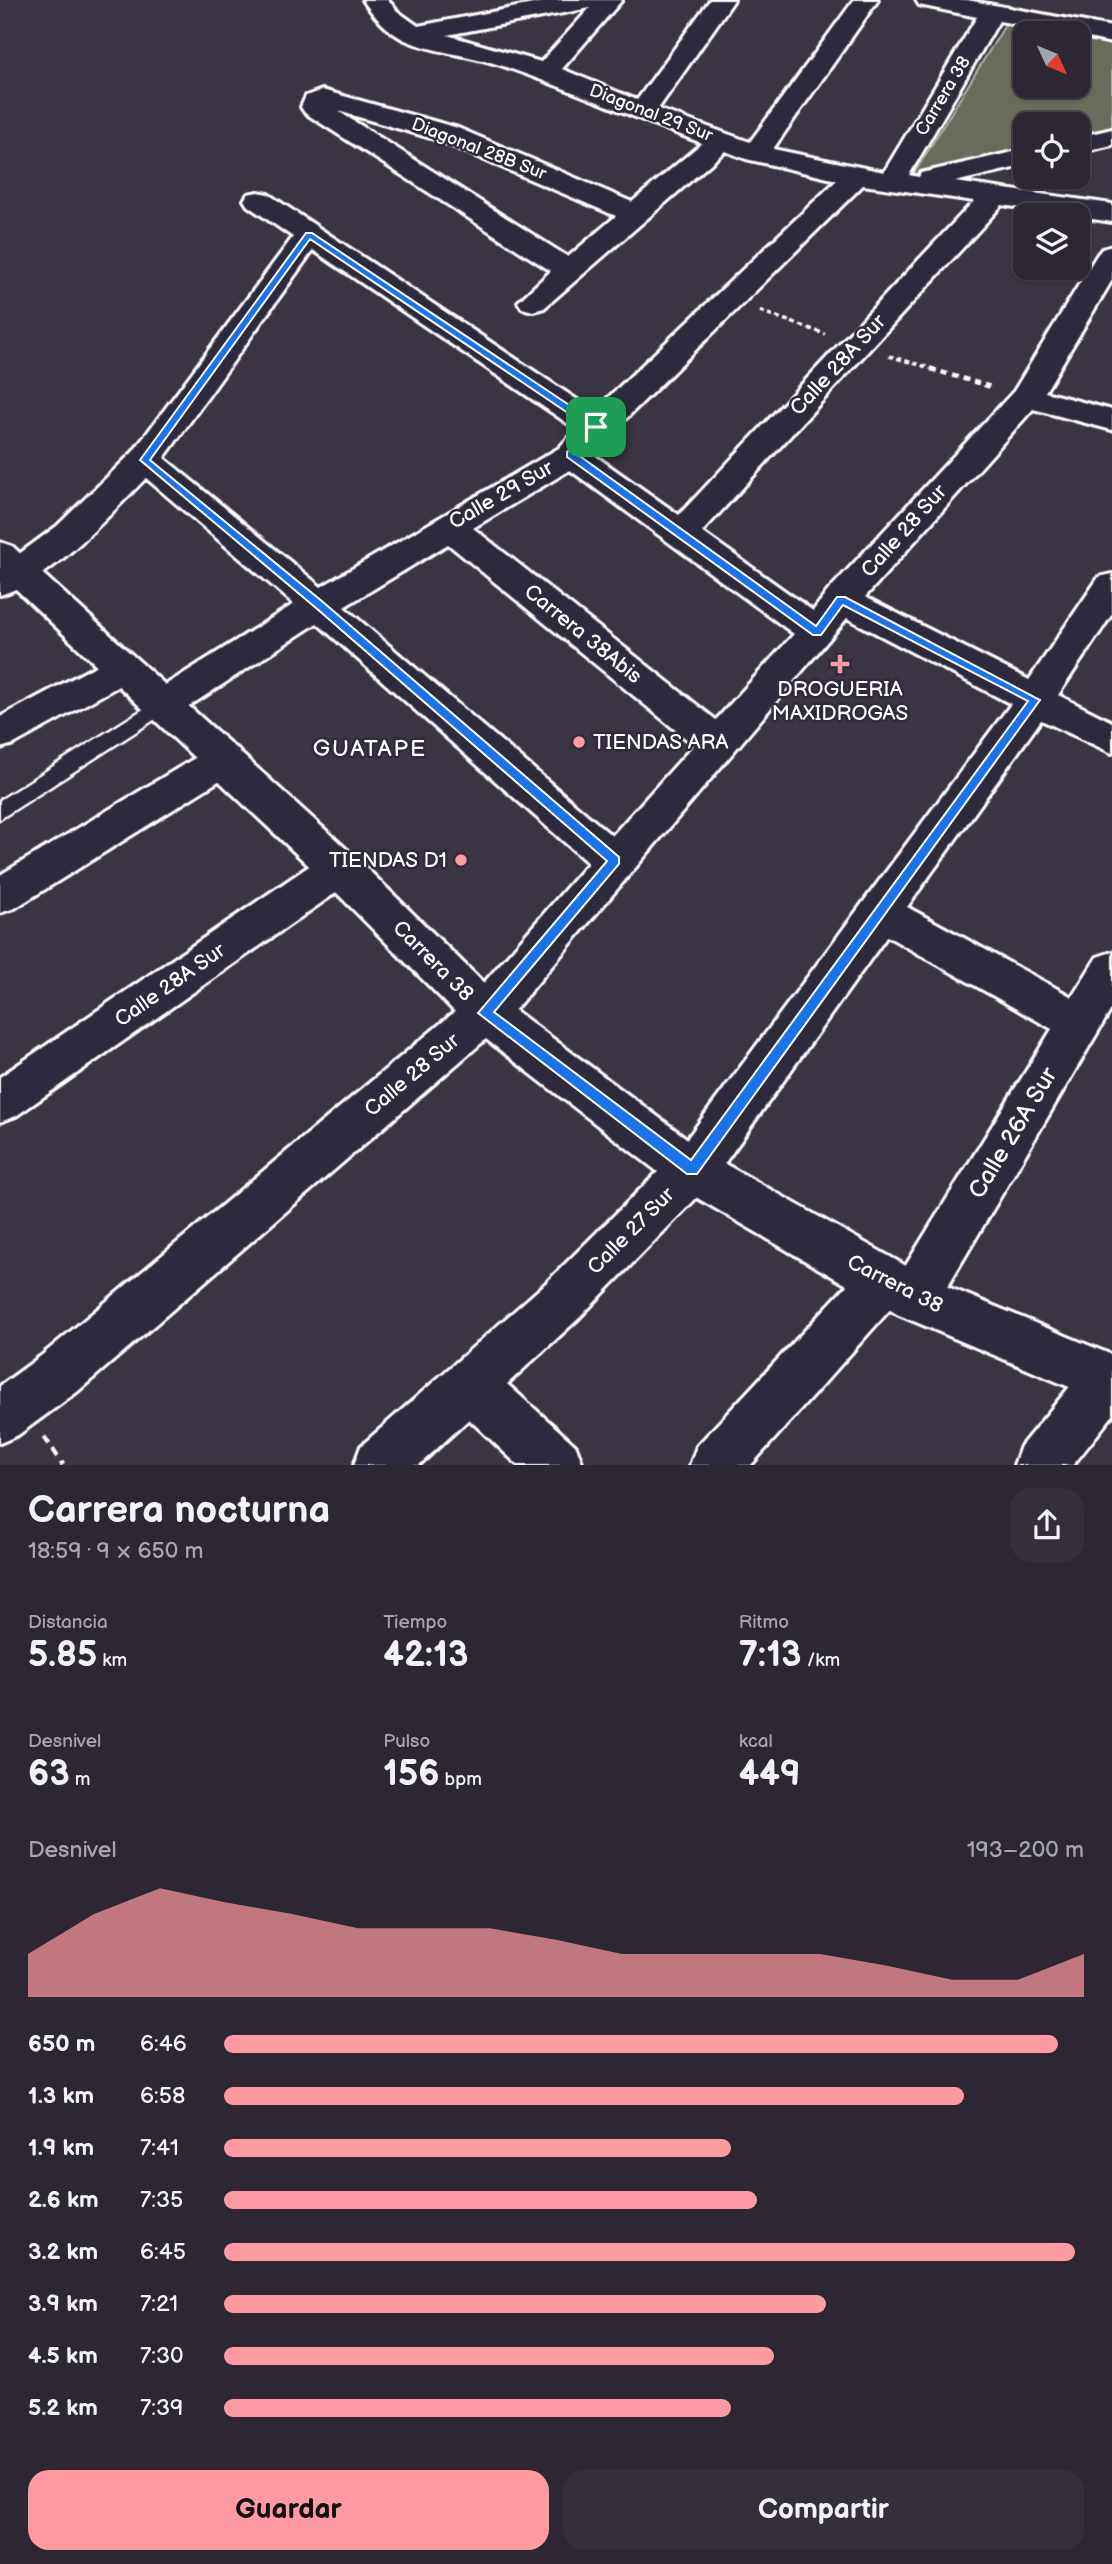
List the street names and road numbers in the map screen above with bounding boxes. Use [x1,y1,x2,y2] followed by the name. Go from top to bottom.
[911,52,975,140] street label: Carrera 38
[586,80,716,146] street label: Diagonal 29 Sur
[409,114,550,185] street label: Diagonal 28B Sur
[785,309,891,421] street label: Calle 28A Sur
[445,455,558,535] street label: Calle 29 Sur
[856,479,952,582] street label: Calle 28 Sur
[519,579,647,689] street label: Carrera 38Abis
[387,915,479,1007] street label: Carrera 38
[110,938,230,1032] street label: Calle 28A Sur
[360,1028,465,1122] street label: Calle 28 Sur
[962,1062,1064,1204] street label: Calle 26A Sur
[582,1182,680,1280] street label: Calle 27 Sur
[843,1249,947,1319] street label: Carrera 38

